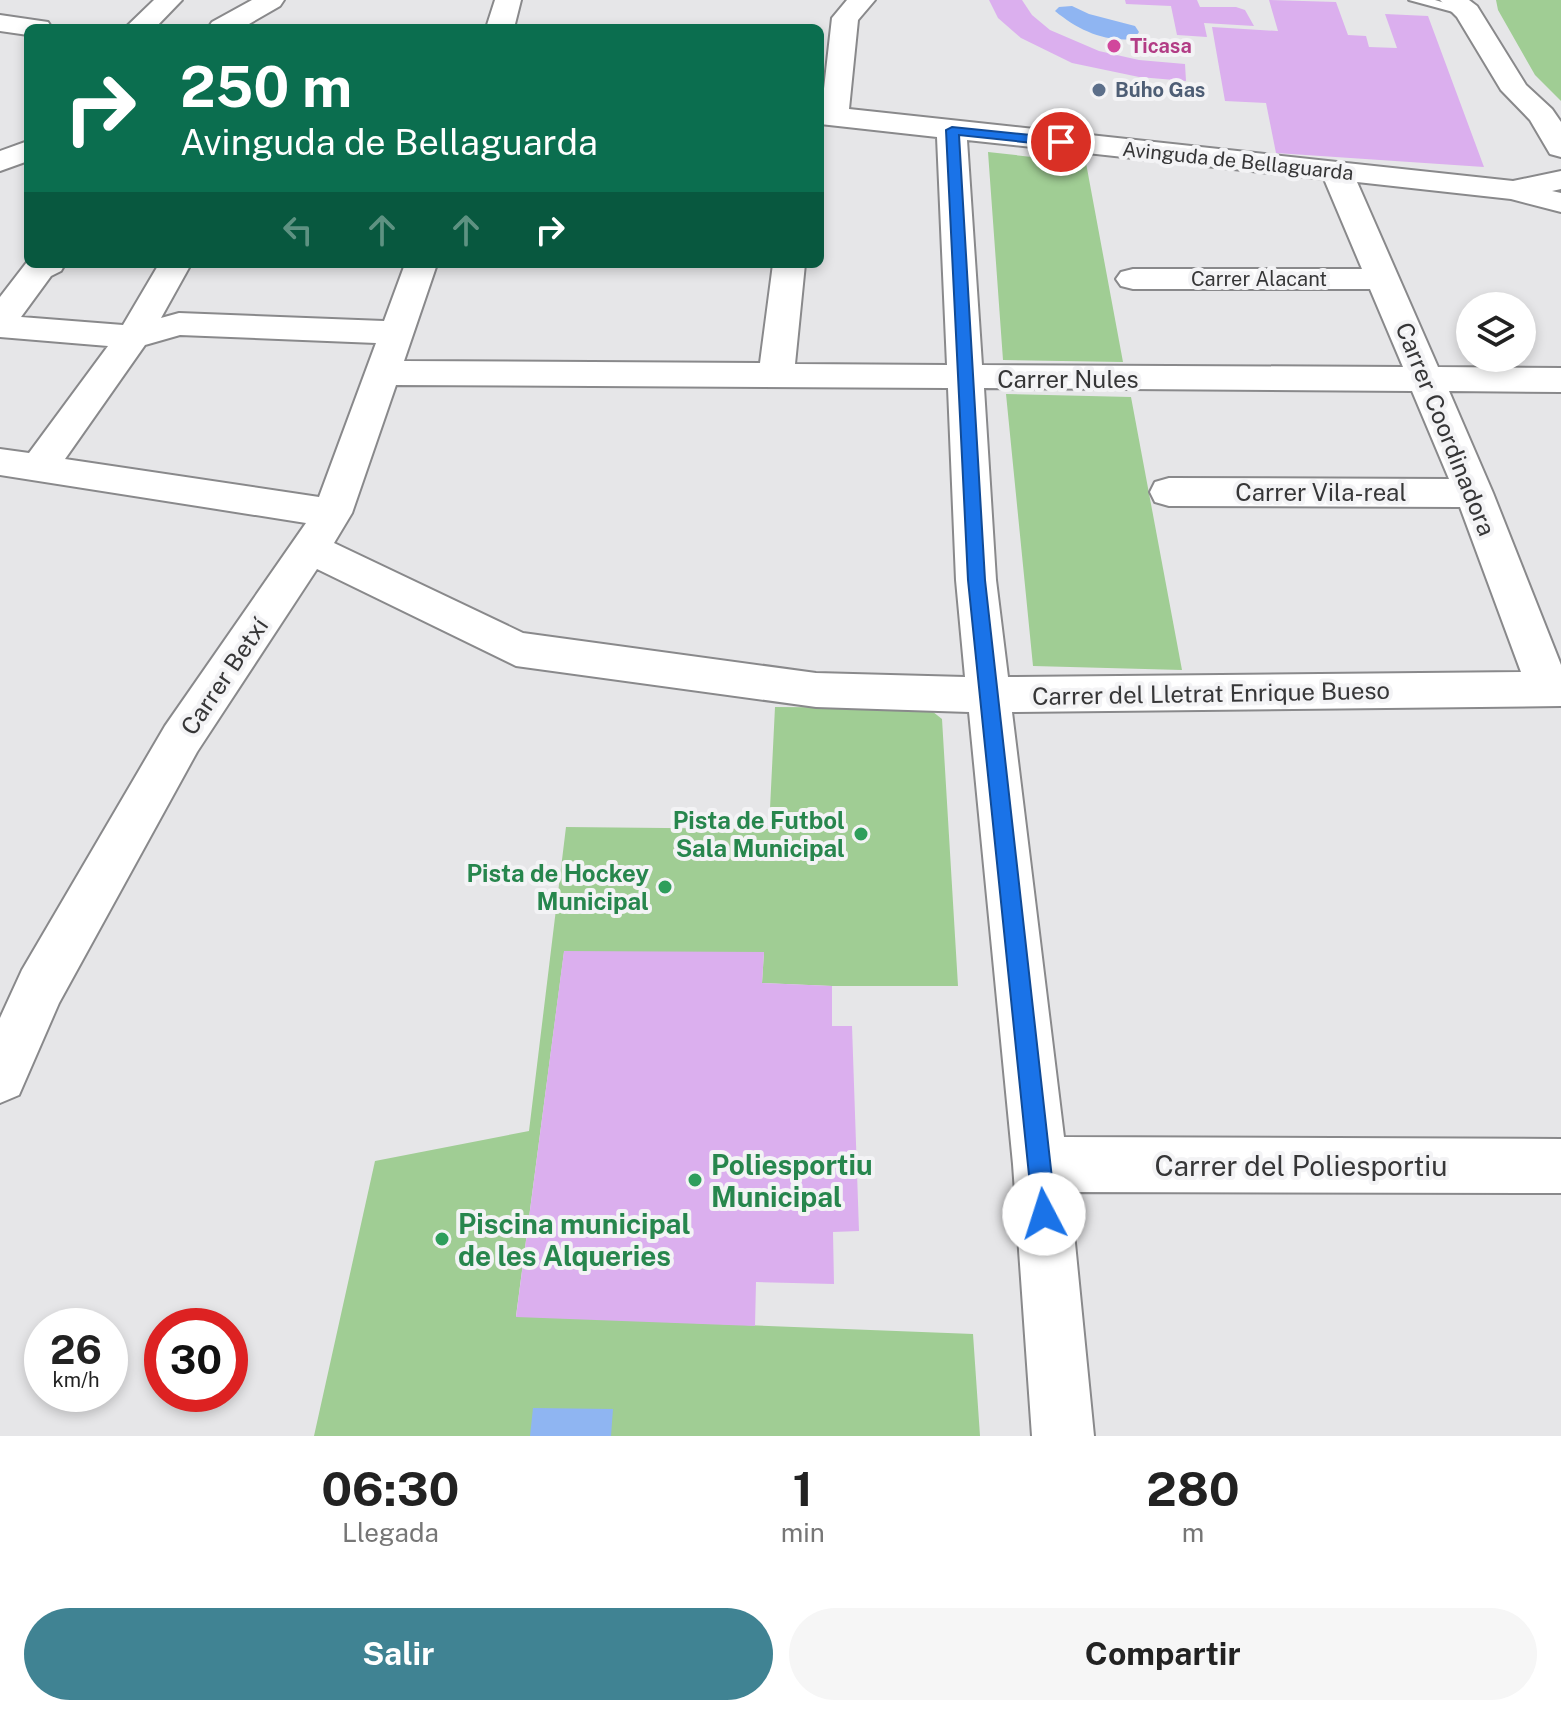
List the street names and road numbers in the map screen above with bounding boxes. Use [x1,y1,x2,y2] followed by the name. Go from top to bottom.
[1121,137,1355,185] street label: Avinguda de Bellaguarda
[1191,267,1327,291] street label: Carrer Alacant
[1390,318,1502,540] street label: Carrer Coordinadora
[997,365,1139,393] street label: Carrer Nules
[1235,478,1407,506] street label: Carrer Vila-real
[175,611,274,740] street label: Carrer Betxí
[1032,676,1390,710] street label: Carrer del Lletrat Enrique Bueso
[1154,1149,1448,1182] street label: Carrer del Poliesportiu

